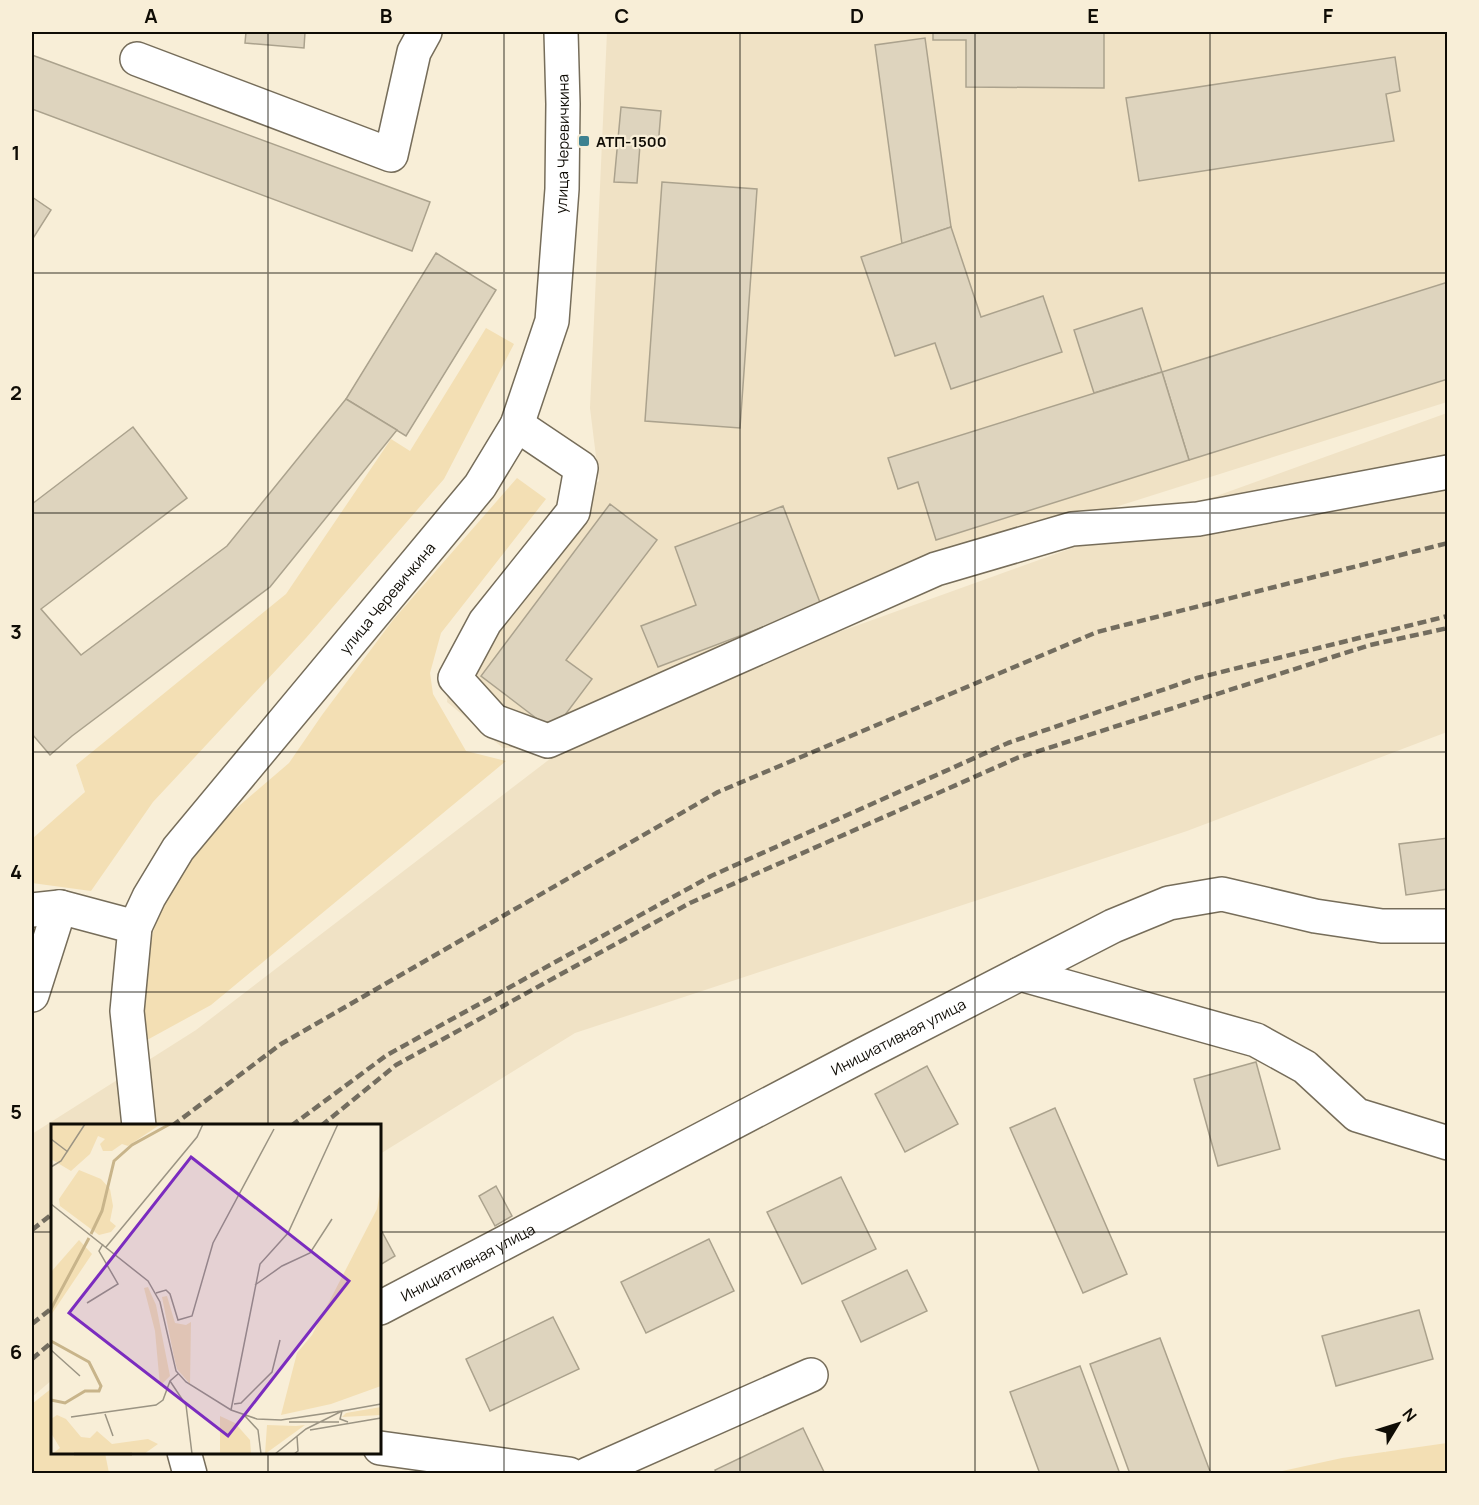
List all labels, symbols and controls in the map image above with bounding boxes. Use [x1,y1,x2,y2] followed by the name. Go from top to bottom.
[144,2,158,29] text: A
[380,2,393,29] text: B
[615,2,629,29] text: C
[850,2,864,29] text: D
[1087,2,1099,29] text: E
[1323,2,1334,29] text: F
[550,74,574,214] street label: улица Черевичкина
[596,131,667,152] place label: АТП-1500
[577,134,591,148] marker: АТП-1500
[12,139,20,166] text: 1
[10,379,22,406] text: 2
[334,537,440,658] street label: улица Черевичкина
[10,618,22,645] text: 3
[10,858,22,885] text: 4
[827,993,969,1080] street label: Инициативная улица
[10,1098,22,1125] text: 5
[51,1124,381,1454] inset map
[397,1218,539,1306] street label: Инициативная улица
[10,1338,22,1365] text: 6
[1368,1394,1428,1454] north arrow
[1398,1403,1422,1426] text: N

